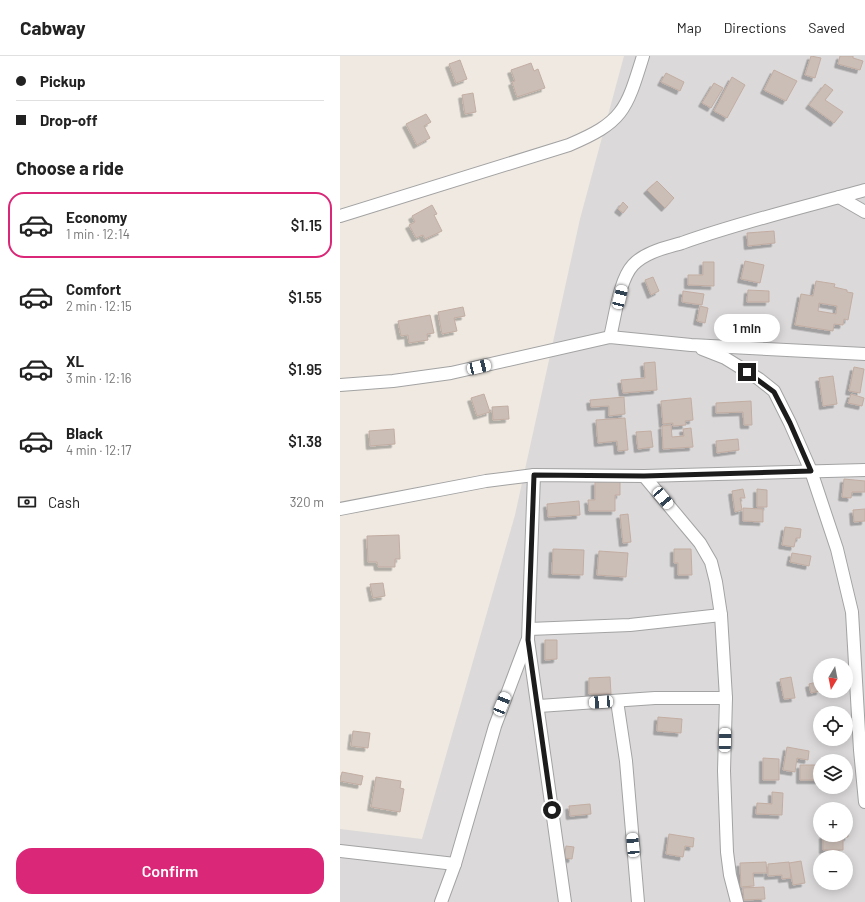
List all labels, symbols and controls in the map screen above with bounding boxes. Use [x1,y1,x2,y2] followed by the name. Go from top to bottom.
[20,16,86,39] text: Cabway
[677,19,702,36] text: Map
[724,19,786,36] text: Directions
[808,19,845,36] text: Saved
[40,72,86,90] text: Pickup
[40,111,98,129] text: Drop-off
[16,157,124,179] text: Choose a ride
[18,207,54,243] icon: car
[66,208,127,226] text: Economy
[291,216,322,234] text: $1.15
[66,226,130,242] text: 1 min · 12:14
[18,279,54,315] icon: car
[66,280,121,298] text: Comfort
[611,284,629,310] car
[288,288,322,306] text: $1.55
[66,298,132,314] text: 2 min · 12:15
[714,314,780,342] callout: 1 min
[733,320,761,336] text: 1 min
[18,351,54,387] icon: car
[66,352,84,370] text: XL
[466,358,492,376] car
[288,360,322,378] text: $1.95
[738,363,756,381] route end
[66,370,131,386] text: 3 min · 12:16
[18,423,54,459] icon: car
[66,424,103,442] text: Black
[288,432,322,450] text: $1.38
[66,442,131,458] text: 4 min · 12:17
[651,485,675,511] car
[16,491,38,513] icon: cash
[48,493,80,511] text: Cash
[290,494,324,510] text: 320 m
[813,658,853,698] north arrow
[813,658,853,890] map controls
[492,691,512,717] car
[589,695,613,709] car
[813,706,853,746] button: locate
[719,728,731,752] car
[813,754,853,794] button: layers
[543,801,561,819] route start
[813,802,853,842] button: +
[626,833,640,857] car
[16,848,324,894] button: Confirm
[813,850,853,890] button: −

